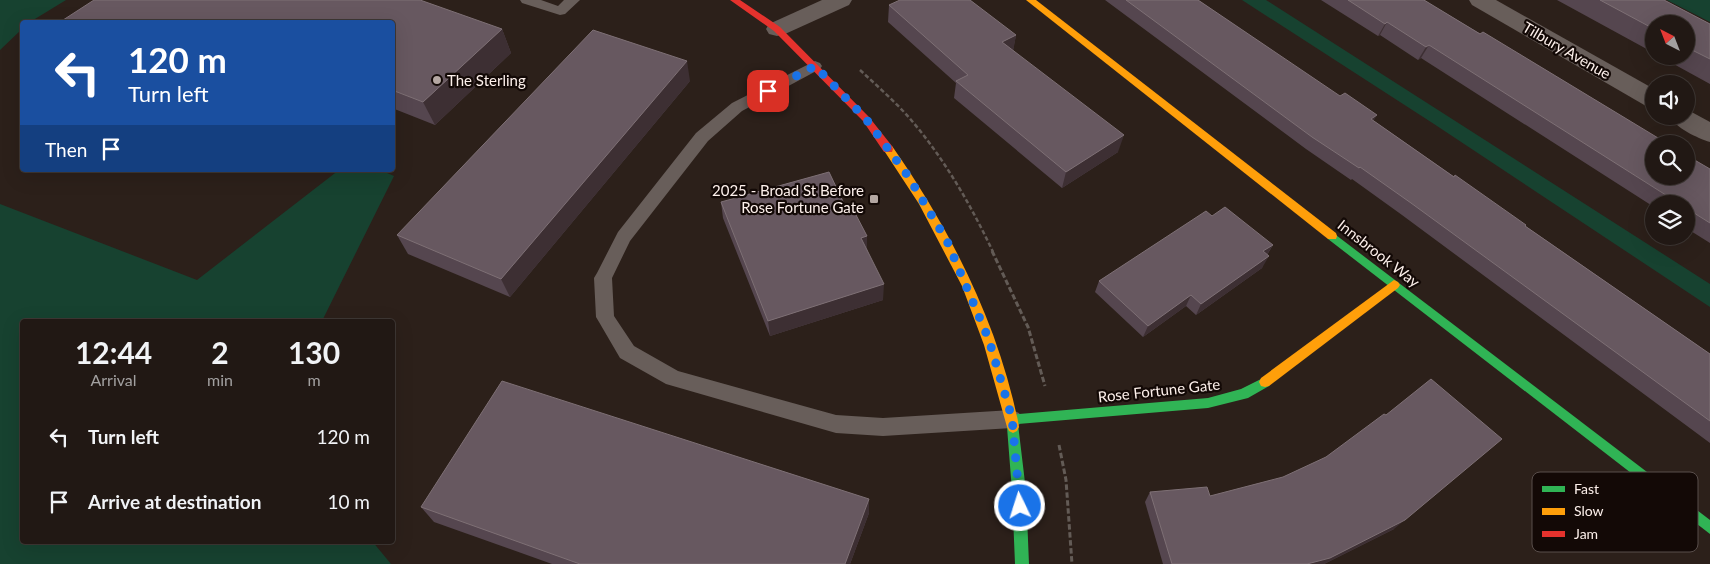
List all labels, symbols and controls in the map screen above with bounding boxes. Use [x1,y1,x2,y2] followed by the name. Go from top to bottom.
[1645,15,1695,65] north arrow
[1645,15,1695,245] map controls
[1520,18,1614,82] street label: Tilbury Avenue
[128,38,227,80] text: 120 m
[45,40,110,105] icon: left
[747,70,789,112] pin
[447,71,526,89] place label: The Sterling
[431,74,443,86] marker: The Sterling
[1645,75,1695,125] button: sound
[754,77,782,105] icon: arrive
[128,80,209,107] text: Turn left
[97,135,125,163] icon: arrive
[1645,135,1695,185] button: search
[45,138,87,161] text: Then
[712,181,864,216] place label: 2025 - Broad St Before Rose Fortune Gate
[868,193,880,205] marker: 2025 - Broad St Before Rose Fortune Gate
[1645,195,1695,245] button: layers
[1335,215,1424,291] street label: Innsbrook Way
[75,334,152,370] text: 12:44
[211,334,229,370] text: 2
[288,334,340,370] text: 130
[90,370,137,389] text: Arrival
[207,370,233,389] text: min
[307,370,321,389] text: m
[1097,375,1221,405] street label: Rose Fortune Gate
[45,423,73,451] icon: left
[88,425,159,448] text: Turn left
[316,425,370,448] text: 120 m
[1532,472,1698,552] legend
[993,479,1045,531] position arrow
[1574,480,1599,497] text: Fast
[45,488,73,516] icon: arrive
[88,490,261,513] text: Arrive at destination
[327,490,370,513] text: 10 m
[1574,502,1604,519] text: Slow
[1574,525,1598,542] text: Jam

